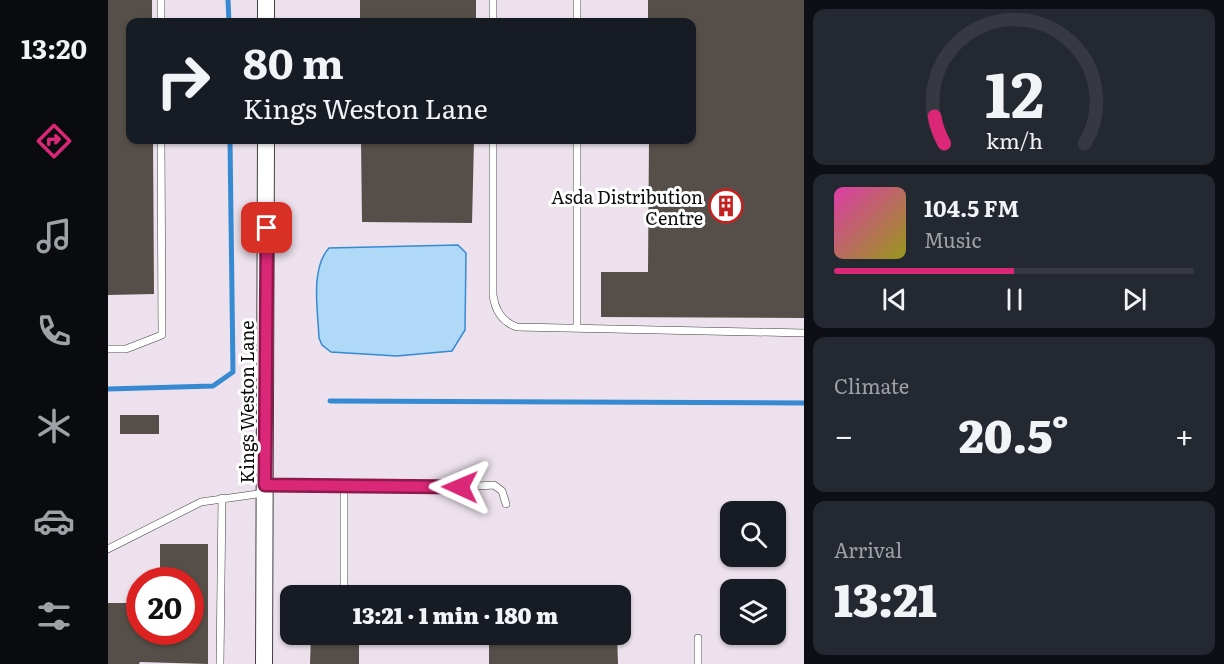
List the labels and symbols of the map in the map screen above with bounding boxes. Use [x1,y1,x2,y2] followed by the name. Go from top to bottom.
[551,183,703,231] place label: Asda Distribution Centre
[708,188,744,224] building icon: Asda Distribution Centre
[241,202,292,253] pin
[233,320,260,484] street label: Kings Weston Lane
[428,455,492,519] position arrow
[126,567,204,645] speed limit sign: 20

